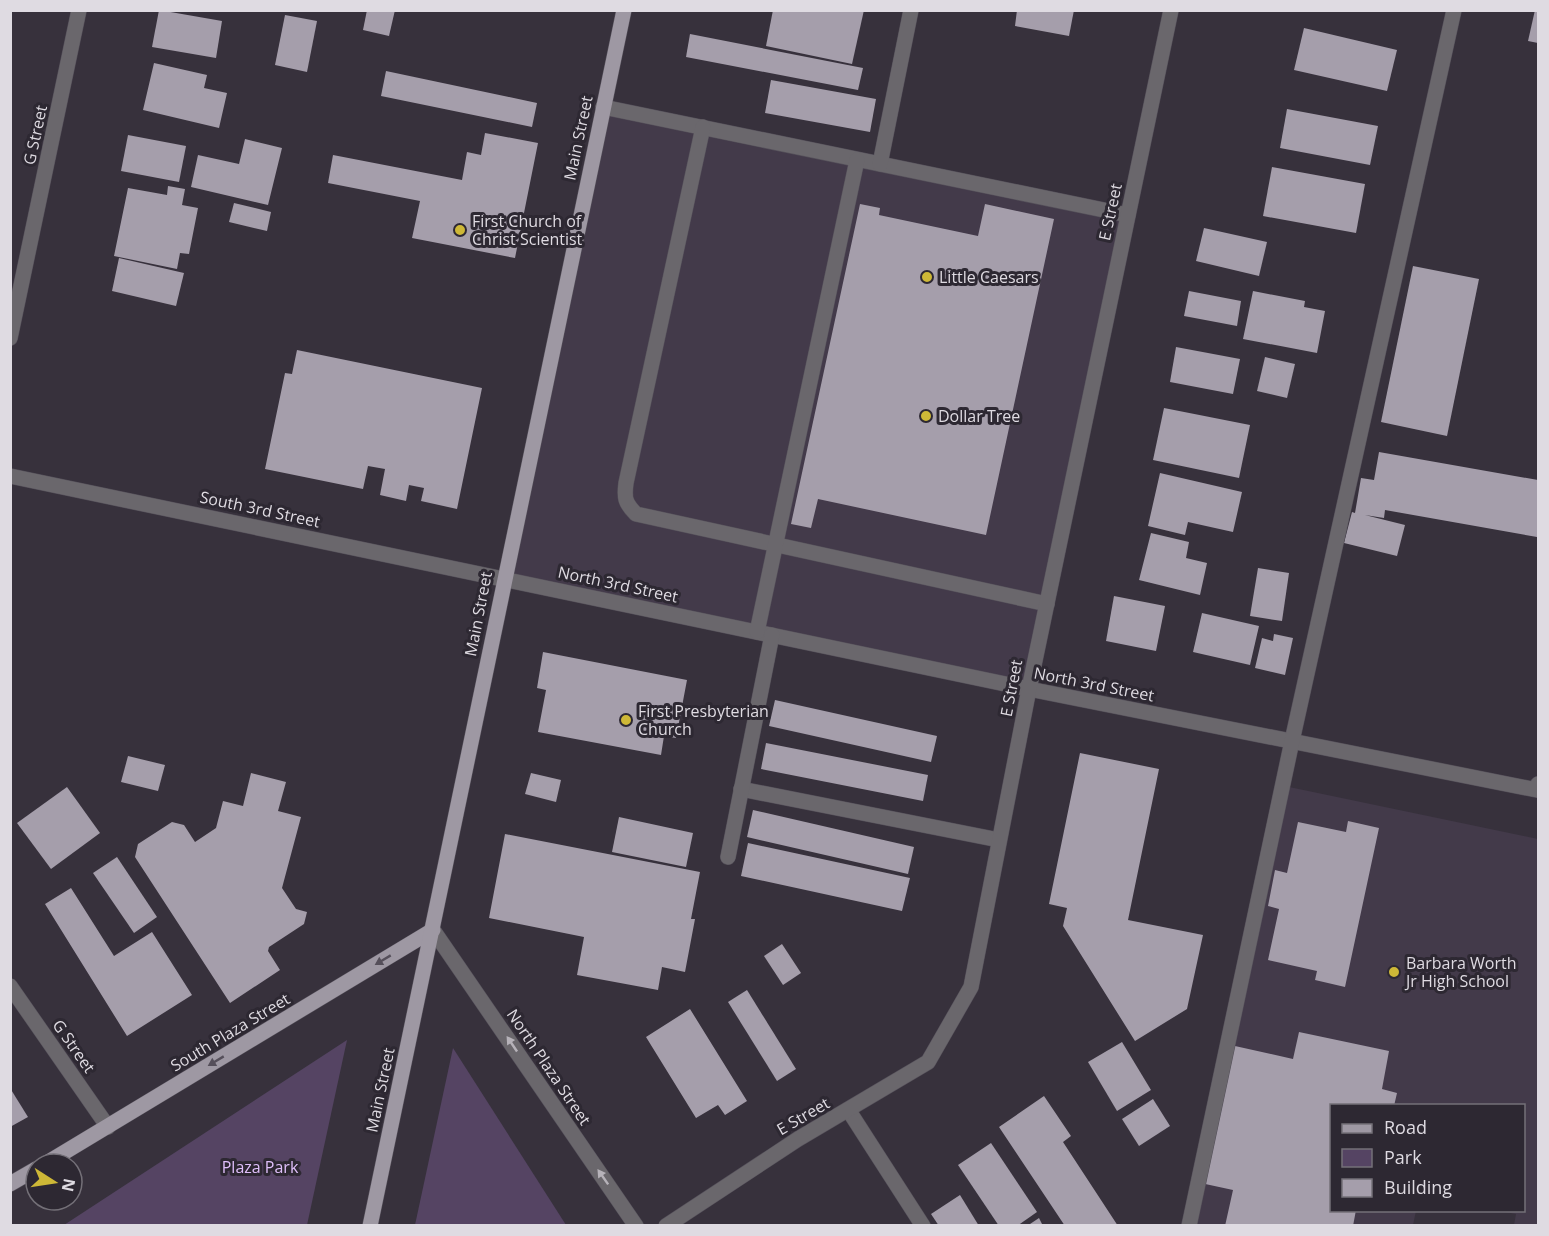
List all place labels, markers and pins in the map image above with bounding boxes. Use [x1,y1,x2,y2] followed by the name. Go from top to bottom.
[472,210,583,250] place label: First Church of Christ Scientist
[453,223,467,237] marker: First Church of Christ Scientist
[939,266,1039,288] place label: Little Caesars
[920,270,934,284] marker: Little Caesars
[938,405,1020,427] place label: Dollar Tree
[919,409,933,423] marker: Dollar Tree
[638,700,769,740] place label: First Presbyterian Church
[619,713,633,727] marker: First Presbyterian Church
[1404,952,1516,992] place label: Barbara Worth Jr High School
[1387,965,1401,979] marker: Barbara Worth Jr High School

